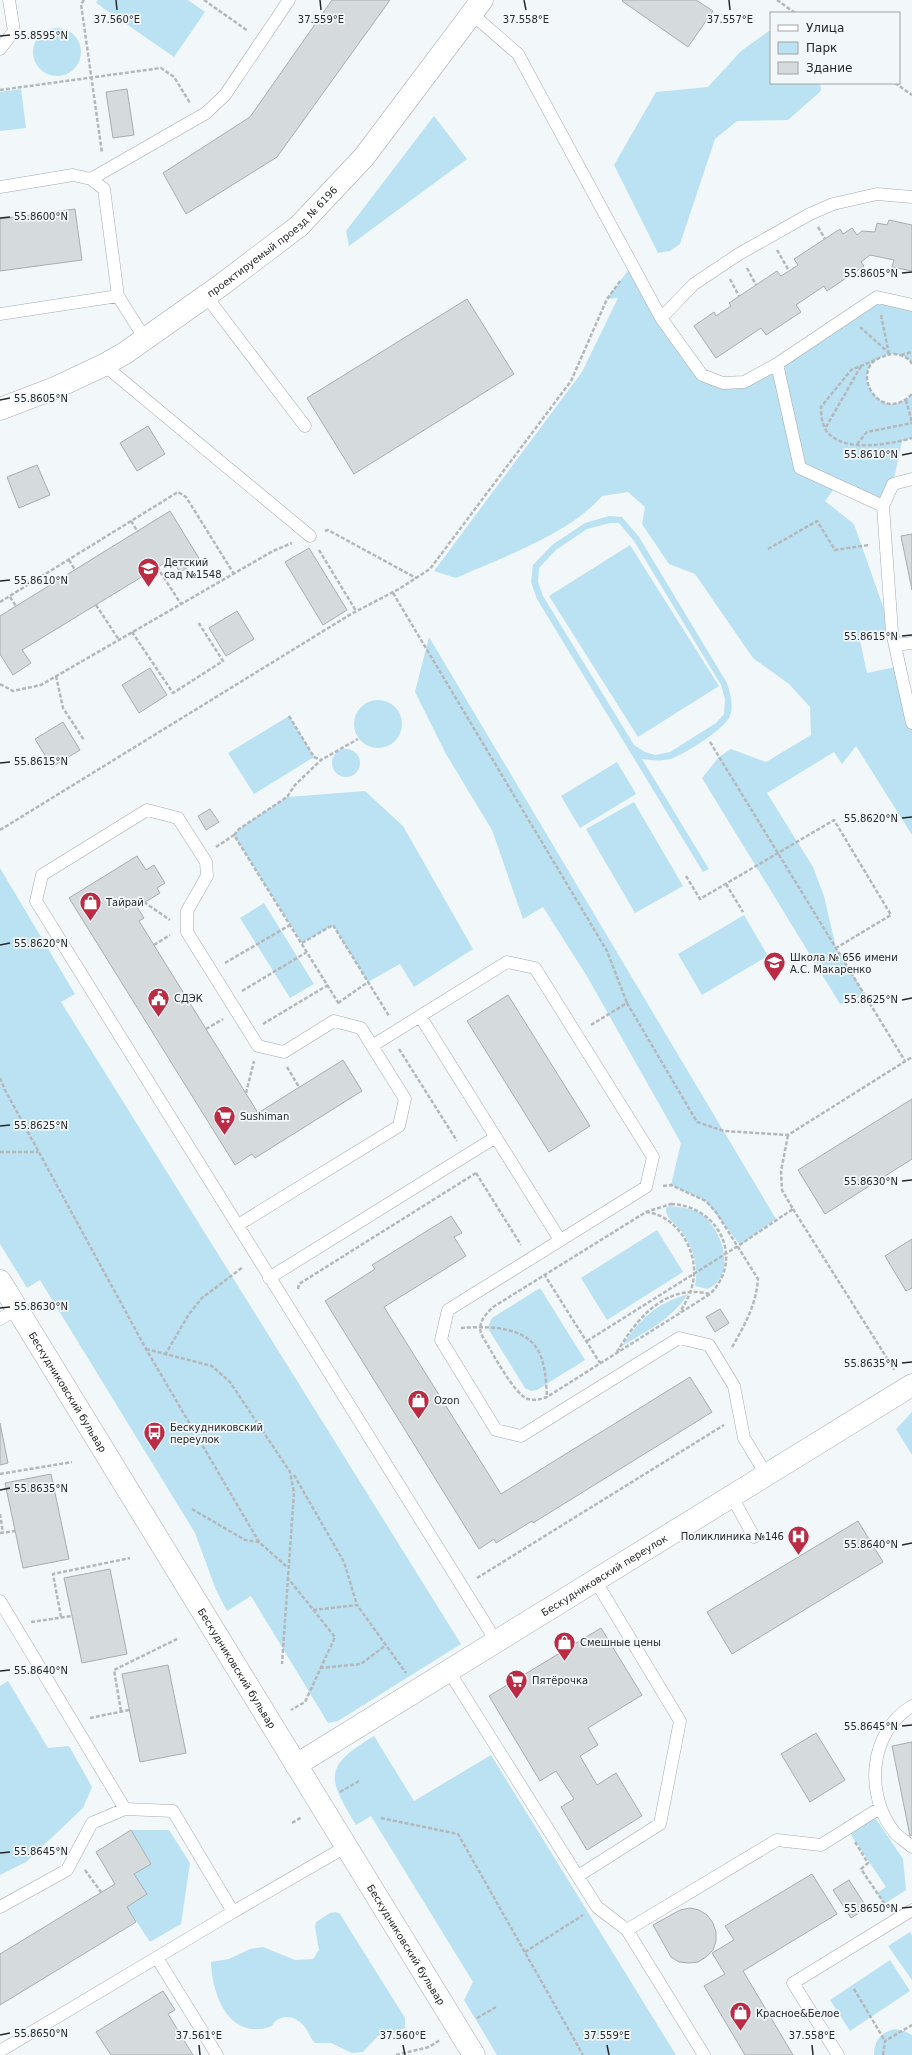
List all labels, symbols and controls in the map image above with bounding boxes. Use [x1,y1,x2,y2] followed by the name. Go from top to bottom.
[770,12,900,84] legend
[94,14,140,25] text: 37.560°E
[298,14,344,25] text: 37.559°E
[503,14,549,25] text: 37.558°E
[707,14,753,25] text: 37.557°E
[806,21,844,35] text: Улица
[14,30,68,41] text: 55.8595°N
[806,41,837,55] text: Парк
[806,61,852,75] text: Здание
[205,184,340,299] street label: проектируемый проезд № 6196
[14,211,68,222] text: 55.8600°N
[844,268,898,279] text: 55.8605°N
[14,393,68,404] text: 55.8605°N
[844,449,898,460] text: 55.8610°N
[135,555,161,588] school or university icon: Детский сад №1548
[164,557,222,580] place label: Детский сад №1548
[14,575,68,586] text: 55.8610°N
[844,631,898,642] text: 55.8615°N
[14,756,68,767] text: 55.8615°N
[844,813,898,824] text: 55.8620°N
[78,889,104,922] shop icon: Тайрай
[105,897,144,908] place label: Тайрай
[14,938,68,949] text: 55.8620°N
[761,950,787,983] school or university icon: Школа № 656 имени А.С. Макаренко
[790,952,898,975] place label: Школа № 656 имени А.С. Макаренко
[146,985,172,1018] public building icon: СДЭК
[174,993,203,1004] place label: СДЭК
[844,994,898,1005] text: 55.8625°N
[212,1103,238,1136] supermarket icon: Sushiman
[240,1111,289,1122] place label: Sushiman
[14,1120,68,1131] text: 55.8625°N
[844,1176,898,1187] text: 55.8630°N
[14,1301,68,1312] text: 55.8630°N
[26,1330,108,1454] street label: Бескудниковский бульвар
[844,1358,898,1369] text: 55.8635°N
[406,1387,432,1420] shop icon: Ozon
[434,1395,460,1406] place label: Ozon
[142,1420,168,1453] bus stop icon: Бескудниковский переулок
[170,1422,263,1445] place label: Бескудниковский переулок
[14,1483,68,1494] text: 55.8635°N
[786,1523,812,1556] hospital icon: Поликлиника №146
[681,1531,784,1542] place label: Поликлиника №146
[539,1532,669,1618] street label: Бескудниковский переулок
[844,1539,898,1550] text: 55.8640°N
[196,1606,278,1731] street label: Бескудниковский бульвар
[552,1629,578,1662] shop icon: Смешные цены
[580,1637,661,1648] place label: Смешные цены
[14,1665,68,1676] text: 55.8640°N
[503,1667,529,1700] supermarket icon: Пятёрочка
[532,1675,588,1686] place label: Пятёрочка
[844,1721,898,1732] text: 55.8645°N
[14,1846,68,1857] text: 55.8645°N
[365,1883,447,2007] street label: Бескудниковский бульвар
[844,1903,898,1914] text: 55.8650°N
[727,2000,753,2033] shop icon: Красное&Белое
[756,2008,839,2019] place label: Красное&Белое
[14,2028,68,2039] text: 55.8650°N
[176,2030,222,2041] text: 37.561°E
[380,2030,426,2041] text: 37.560°E
[584,2030,630,2041] text: 37.559°E
[789,2030,835,2041] text: 37.558°E

